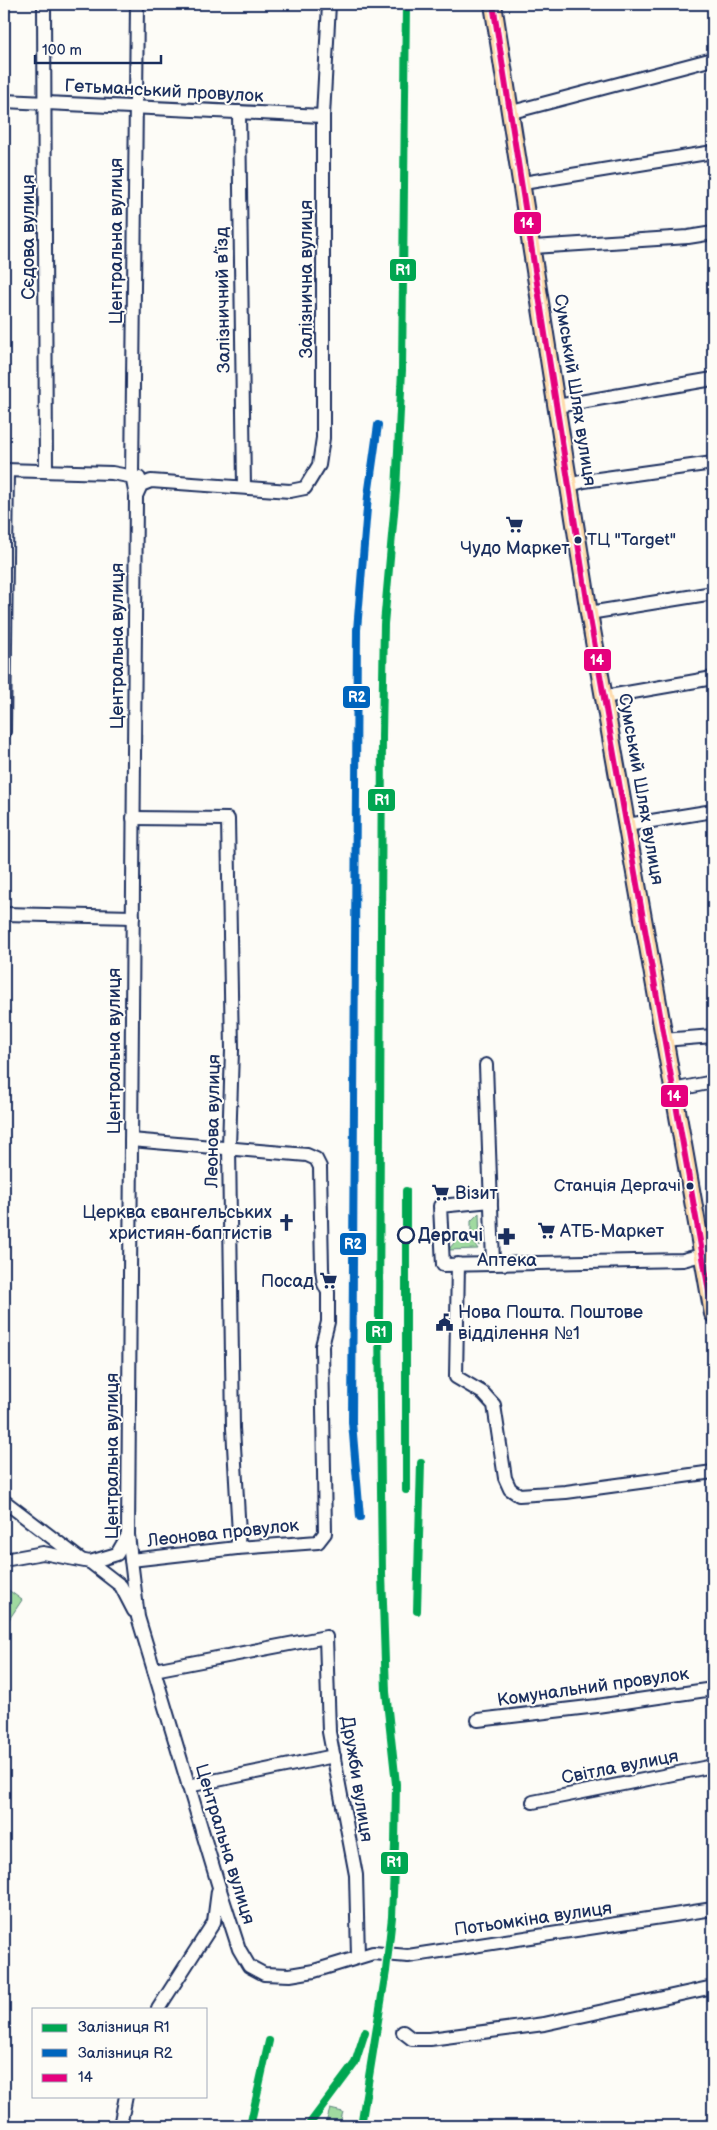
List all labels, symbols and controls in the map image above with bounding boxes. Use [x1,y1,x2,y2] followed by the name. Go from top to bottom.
[35,32,161,64] scale bar
[42,41,82,60] text: 100 m
[64,75,264,107] street label: Гетьманський провулок
[106,158,127,324] street label: Центральна вулиця
[18,174,39,300] street label: Сєдова вулиця
[296,200,317,358] street label: Залізнична вулиця
[513,211,542,235] line badge: 14
[520,215,535,232] text: 14
[211,227,235,373] street label: Залізничний в’їзд
[389,258,417,282] line badge: R1
[395,262,411,279] text: R1
[549,293,601,487] street label: Сумський Шлях вулиця
[505,515,525,535] supermarket icon: Чудо Маркет
[587,530,676,550] place label: ТЦ "Target"
[573,535,583,545] marker: ТЦ "Target"
[460,538,570,559] place label: Чудо Маркет
[107,563,128,729] street label: Центральна вулиця
[583,648,612,672] line badge: 14
[590,652,605,669] text: 14
[342,685,371,709] line badge: R2
[348,689,367,706] text: R2
[614,692,668,886] street label: Сумський Шлях вулиця
[367,788,396,812] line badge: R1
[374,792,390,809] text: R1
[104,968,125,1134] street label: Центральна вулиця
[201,1054,225,1189] street label: Леонова вулиця
[660,1084,689,1108] line badge: 14
[667,1088,682,1105] text: 14
[554,1176,681,1196] place label: Станція Дергачі
[685,1181,695,1191] marker: Станція Дергачі
[431,1183,451,1203] supermarket icon: Візит
[455,1183,499,1204] place label: Візит
[82,1202,273,1244] place label: Церква євангельських християн-баптистів
[276,1212,296,1232] church icon: Церква євангельських християн-баптистів
[536,1221,556,1241] supermarket icon: АТБ-Маркет
[559,1221,665,1242] place label: АТБ-Маркет
[418,1225,483,1246] place label: Дергачі
[397,1226,415,1244] marker: Дергачі
[497,1227,517,1247] pharmacy icon: Аптека
[339,1232,367,1256] line badge: R2
[344,1236,363,1253] text: R2
[476,1250,537,1271] place label: Аптека
[261,1271,314,1292] place label: Посад
[318,1271,338,1291] supermarket icon: Посад
[458,1302,643,1344] place label: Нова Пошта. Поштове відділення №1
[434,1312,454,1332] public building icon: Нова Пошта. Поштове відділення №1
[365,1320,393,1344] line badge: R1
[371,1324,387,1341] text: R1
[102,1373,123,1539] street label: Центральна вулиця
[145,1515,300,1552] street label: Леонова провулок
[496,1663,691,1711] street label: Комунальний провулок
[337,1715,377,1843] street label: Дружби вулиця
[560,1745,680,1789] street label: Світла вулиця
[191,1761,259,1927] street label: Центральна вулиця
[380,1851,409,1875] line badge: R1
[386,1854,402,1871] text: R1
[453,1898,613,1940] street label: Потьомкіна вулиця
[32,2008,208,2098] legend
[78,2018,170,2037] text: Залізниця R1
[78,2044,173,2063] text: Залізниця R2
[78,2068,93,2087] text: 14

